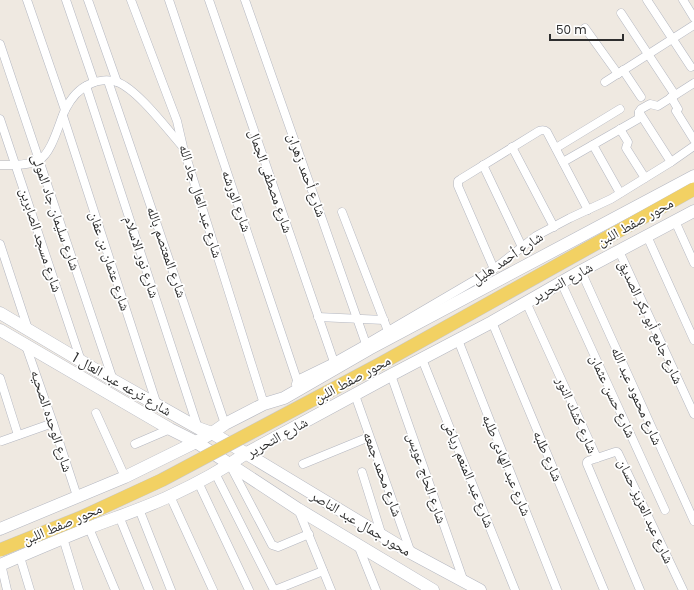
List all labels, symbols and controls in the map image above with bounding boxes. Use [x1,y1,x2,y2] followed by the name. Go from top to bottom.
[550,16,623,42] scale bar
[556,21,587,38] text: 50 m
[244,126,298,236] street label: شارع مصطفى الجمال
[282,130,332,220] street label: شارع أحمد زهران
[174,142,228,260] street label: شارع عبد العال جاد الله
[27,151,85,273] street label: شارع سليمان جاد المولى
[217,167,257,235] street label: شارع الورشه
[15,185,67,295] street label: شارع مسجد الصابرين
[593,193,677,251] street label: محور صفط اللبن
[142,204,192,300] street label: شارع المعتصم بالله
[84,209,136,313] street label: شارع عثمان بن عفان
[119,213,165,301] street label: شارع نور الاسلام
[467,227,547,289] street label: شارع أحمد هليل
[527,257,596,308] street label: شارع التحرير
[614,257,688,387] street label: شارع جامع أبو بكر الصديق
[606,344,668,448] street label: شارع محمود عبد الله
[69,347,175,421] street label: شارع ترعه عبد العال 1
[310,350,394,408] street label: محور صفط اللبن
[585,351,641,441] street label: شارع حسن عثمان
[26,367,78,475] street label: شارع الوحده الصحيه
[551,373,603,456] street label: شارع كشك النور
[477,411,537,519] street label: شارع عبد الهادى طلبه
[242,412,311,463] street label: شارع التحرير
[438,417,500,531] street label: شارع عبد المنعم رياض
[528,427,568,485] street label: شارع طلبه
[358,429,408,519] street label: شارع محمد جمعه
[402,430,452,526] street label: شارع الحاج عويس
[613,455,679,567] street label: شارع عبد العزيز حسان
[306,485,415,561] street label: محور جمال عبد الناصر
[19,498,105,550] street label: محور صفط اللبن

